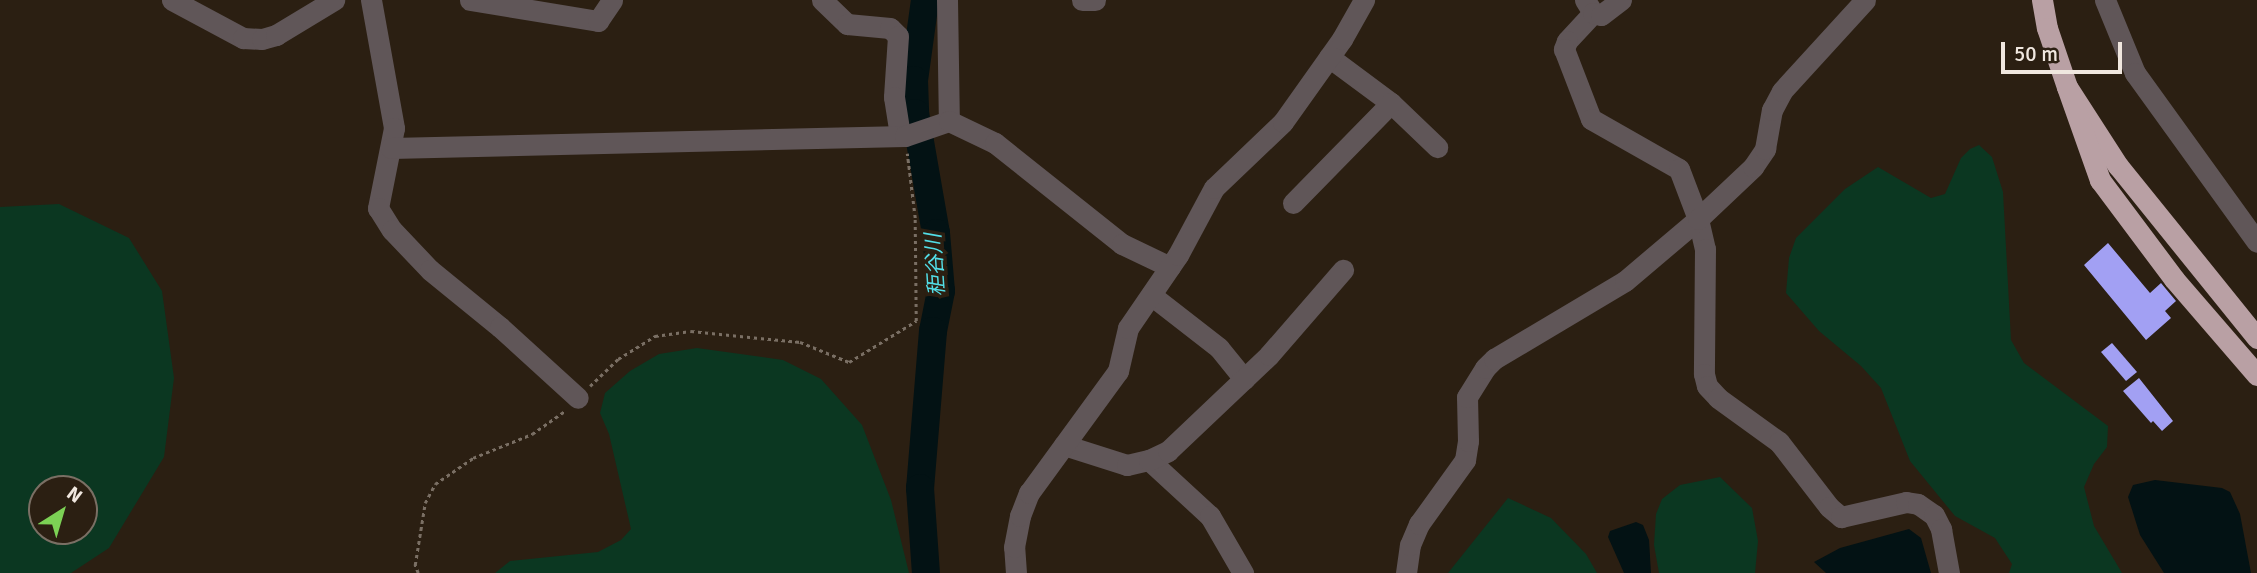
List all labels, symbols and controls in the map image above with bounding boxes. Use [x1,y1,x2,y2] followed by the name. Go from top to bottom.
[2005,28,2126,72] scale bar
[2014,41,2058,67] text: 50 m
[920,233,950,297] water label: 秬谷川
[28,475,98,545] north arrow
[62,481,87,508] text: N

